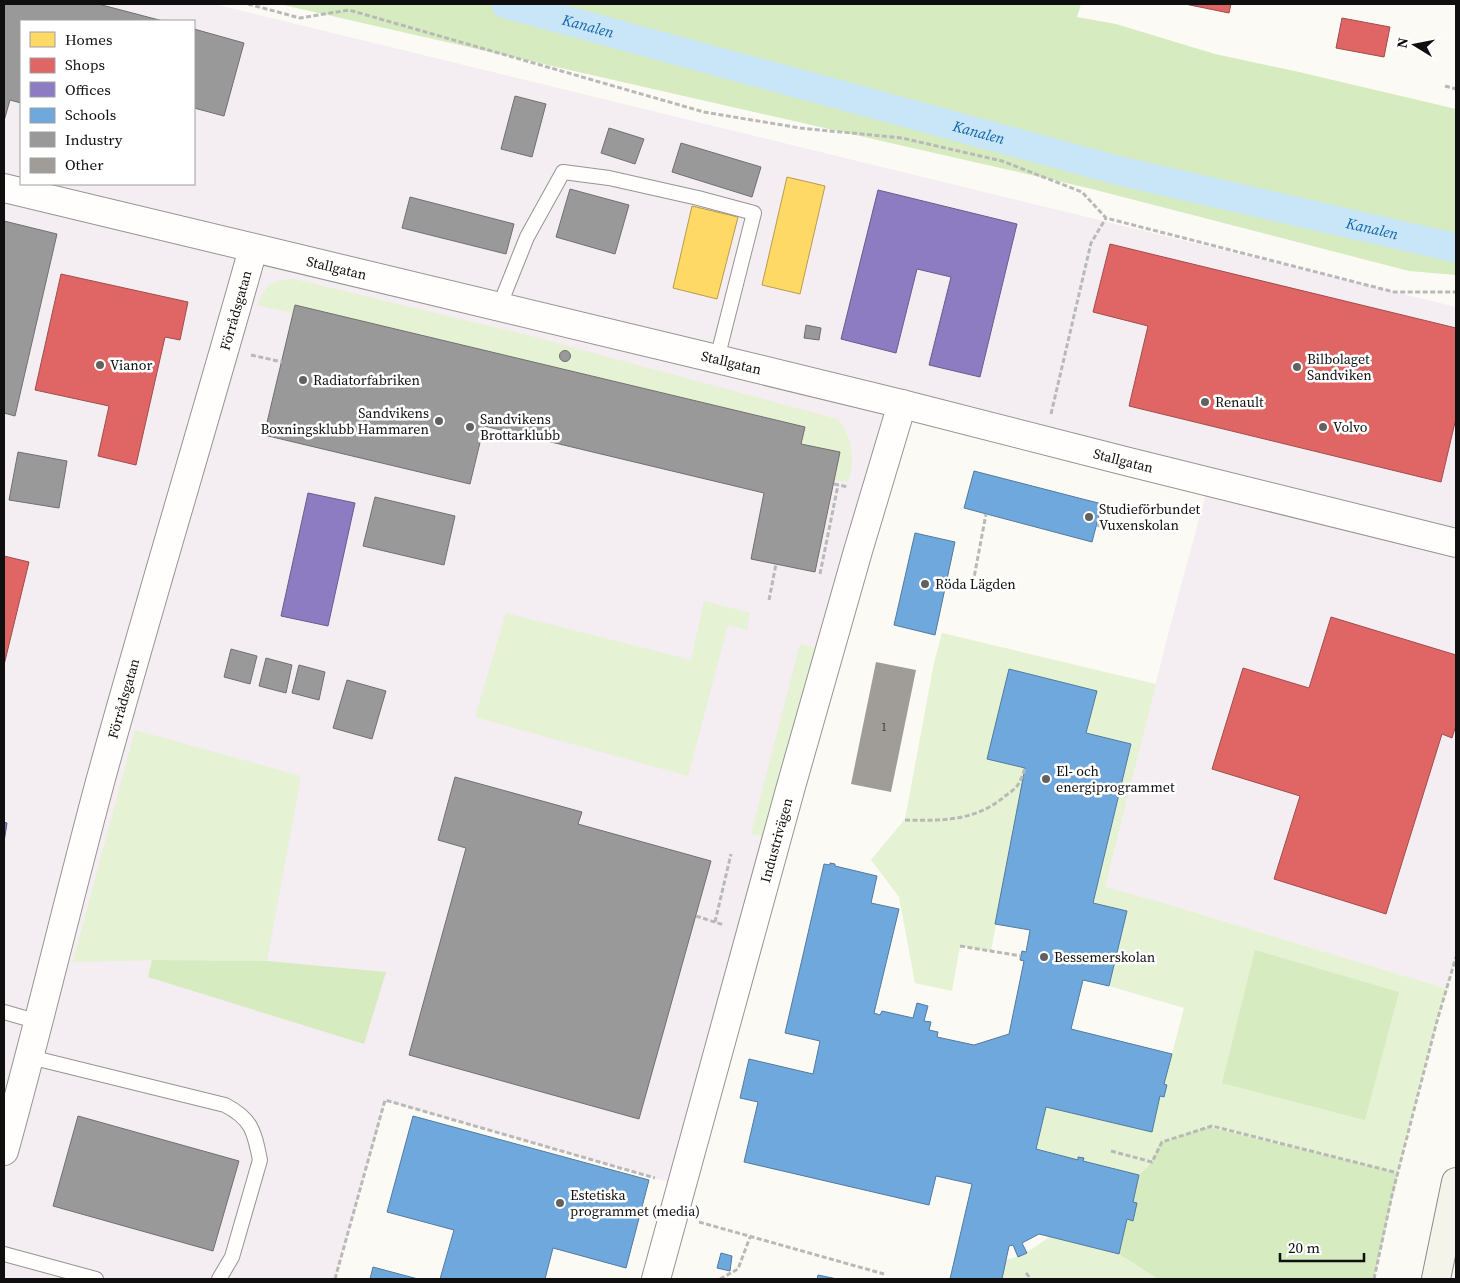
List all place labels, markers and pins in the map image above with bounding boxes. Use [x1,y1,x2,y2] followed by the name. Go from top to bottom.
[1307,349,1372,385] place label: Bilbolaget Sandviken
[110,355,152,375] place label: Vianor
[94,359,106,371] marker: Vianor
[1291,361,1303,373] marker: Bilbolaget Sandviken
[313,370,420,390] place label: Radiatorfabriken
[297,374,309,386] marker: Radiatorfabriken
[1215,392,1264,412] place label: Renault
[1199,396,1211,408] marker: Renault
[260,403,430,439] place label: Sandvikens Boxningsklubb Hammaren
[480,409,560,445] place label: Sandvikens Brottarklubb
[433,415,445,427] marker: Sandvikens Boxningsklubb Hammaren
[1333,417,1368,437] place label: Volvo
[464,421,476,433] marker: Sandvikens Brottarklubb
[1317,421,1329,433] marker: Volvo
[1099,499,1201,535] place label: Studieförbundet Vuxenskolan
[1083,511,1095,523] marker: Studieförbundet Vuxenskolan
[935,574,1016,594] place label: Röda Lägden
[919,578,931,590] marker: Röda Lägden
[1056,761,1175,797] place label: El- och energiprogrammet
[1040,773,1052,785] marker: El- och energiprogrammet
[1054,947,1156,967] place label: Bessemerskolan
[1038,951,1050,963] marker: Bessemerskolan
[570,1185,700,1221] place label: Estetiska programmet (media)
[554,1197,566,1209] marker: Estetiska programmet (media)

